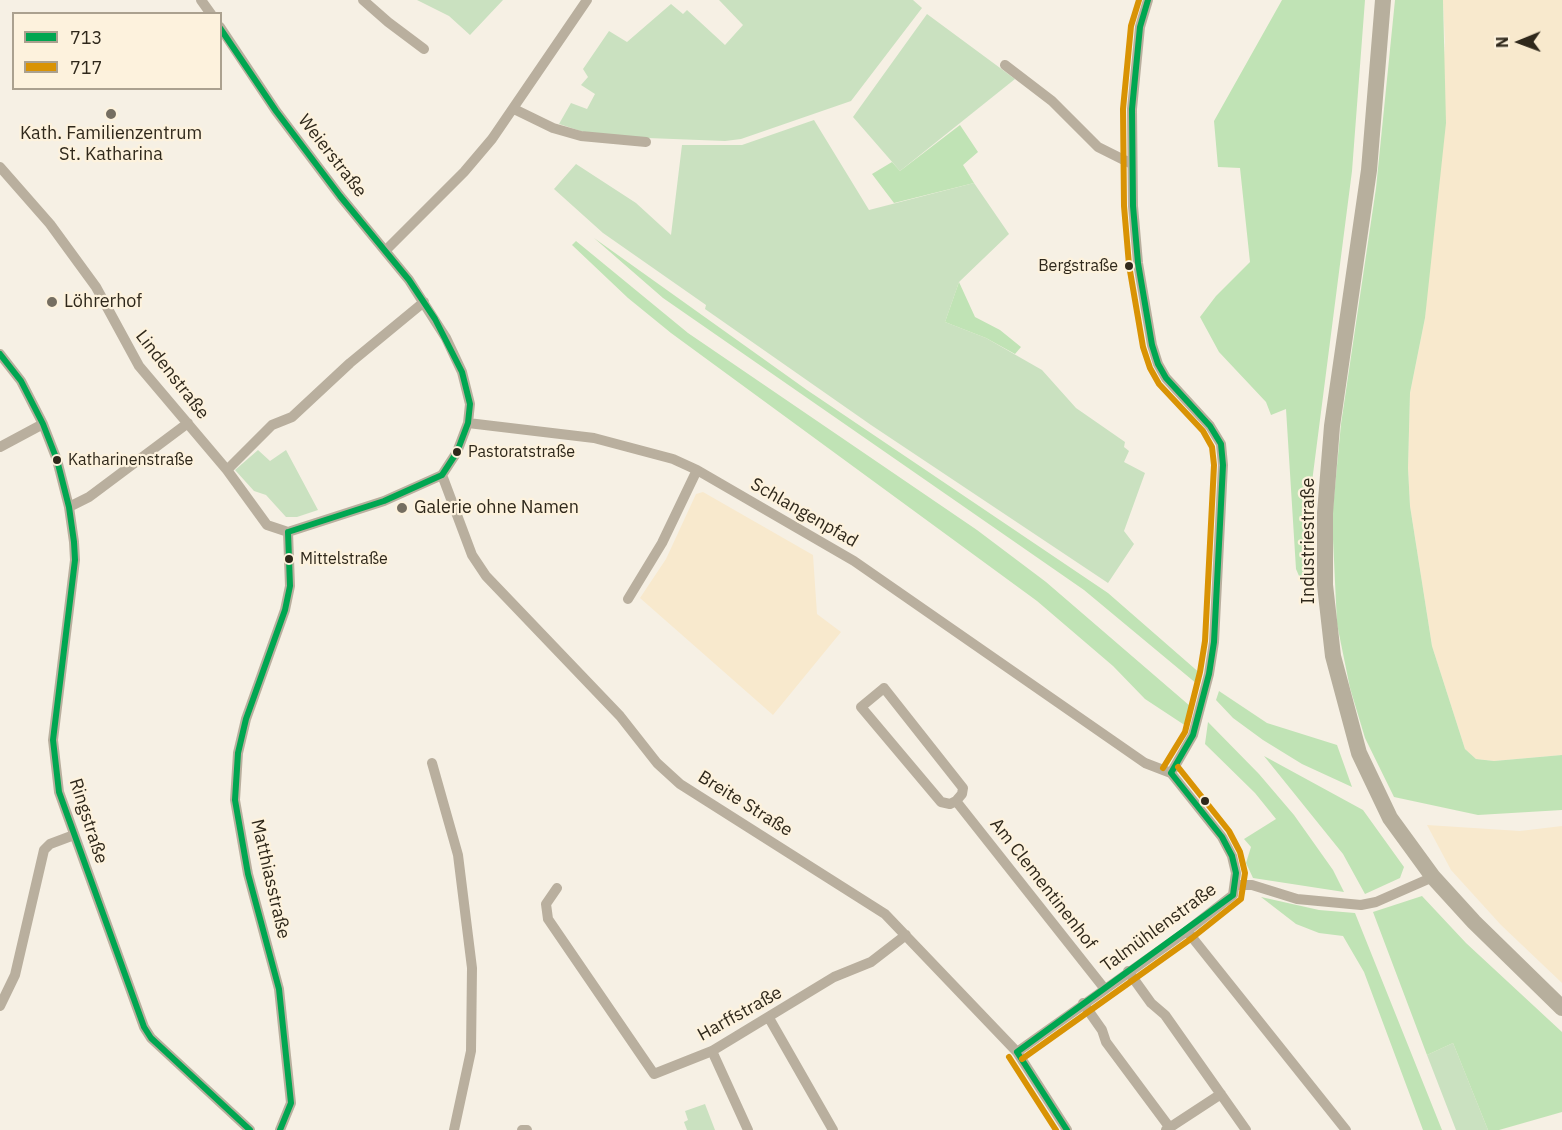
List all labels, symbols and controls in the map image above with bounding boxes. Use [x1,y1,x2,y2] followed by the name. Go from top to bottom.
[12,12,222,90] legend
[1490,12,1550,72] north arrow
[70,26,102,49] text: 713
[1492,36,1512,48] text: N
[70,56,102,79] text: 717
[104,107,118,121] marker: Kath. Familienzentrum St. Katharina
[293,110,371,202] street label: Weierstraße
[20,123,202,166] place label: Kath. Familienzentrum St. Katharina
[1038,256,1118,276] place label: Bergstraße
[1123,260,1135,272] marker: Bergstraße
[64,291,142,313] place label: Löhrerhof
[45,295,59,309] marker: Löhrerhof
[131,326,213,424] street label: Lindenstraße
[468,442,575,462] place label: Pastoratstraße
[451,446,463,458] marker: Pastoratstraße
[68,450,193,470] place label: Katharinenstraße
[51,454,63,466] marker: Katharinenstraße
[747,474,861,552] street label: Schlangenpfad
[1298,478,1320,604] street label: Industriestraße
[414,497,579,519] place label: Galerie ohne Namen
[395,501,409,515] marker: Galerie ohne Namen
[300,549,388,569] place label: Mittelstraße
[283,553,295,565] marker: Mittelstraße
[694,766,796,842] street label: Breite Straße
[64,776,112,866] street label: Ringstraße
[1199,795,1211,807] unlabelled marker
[985,814,1101,954] street label: Am Clementinenhof
[246,817,294,941] street label: Matthiasstraße
[1097,879,1221,977] street label: Talmühlenstraße
[694,982,786,1046] street label: Harffstraße

